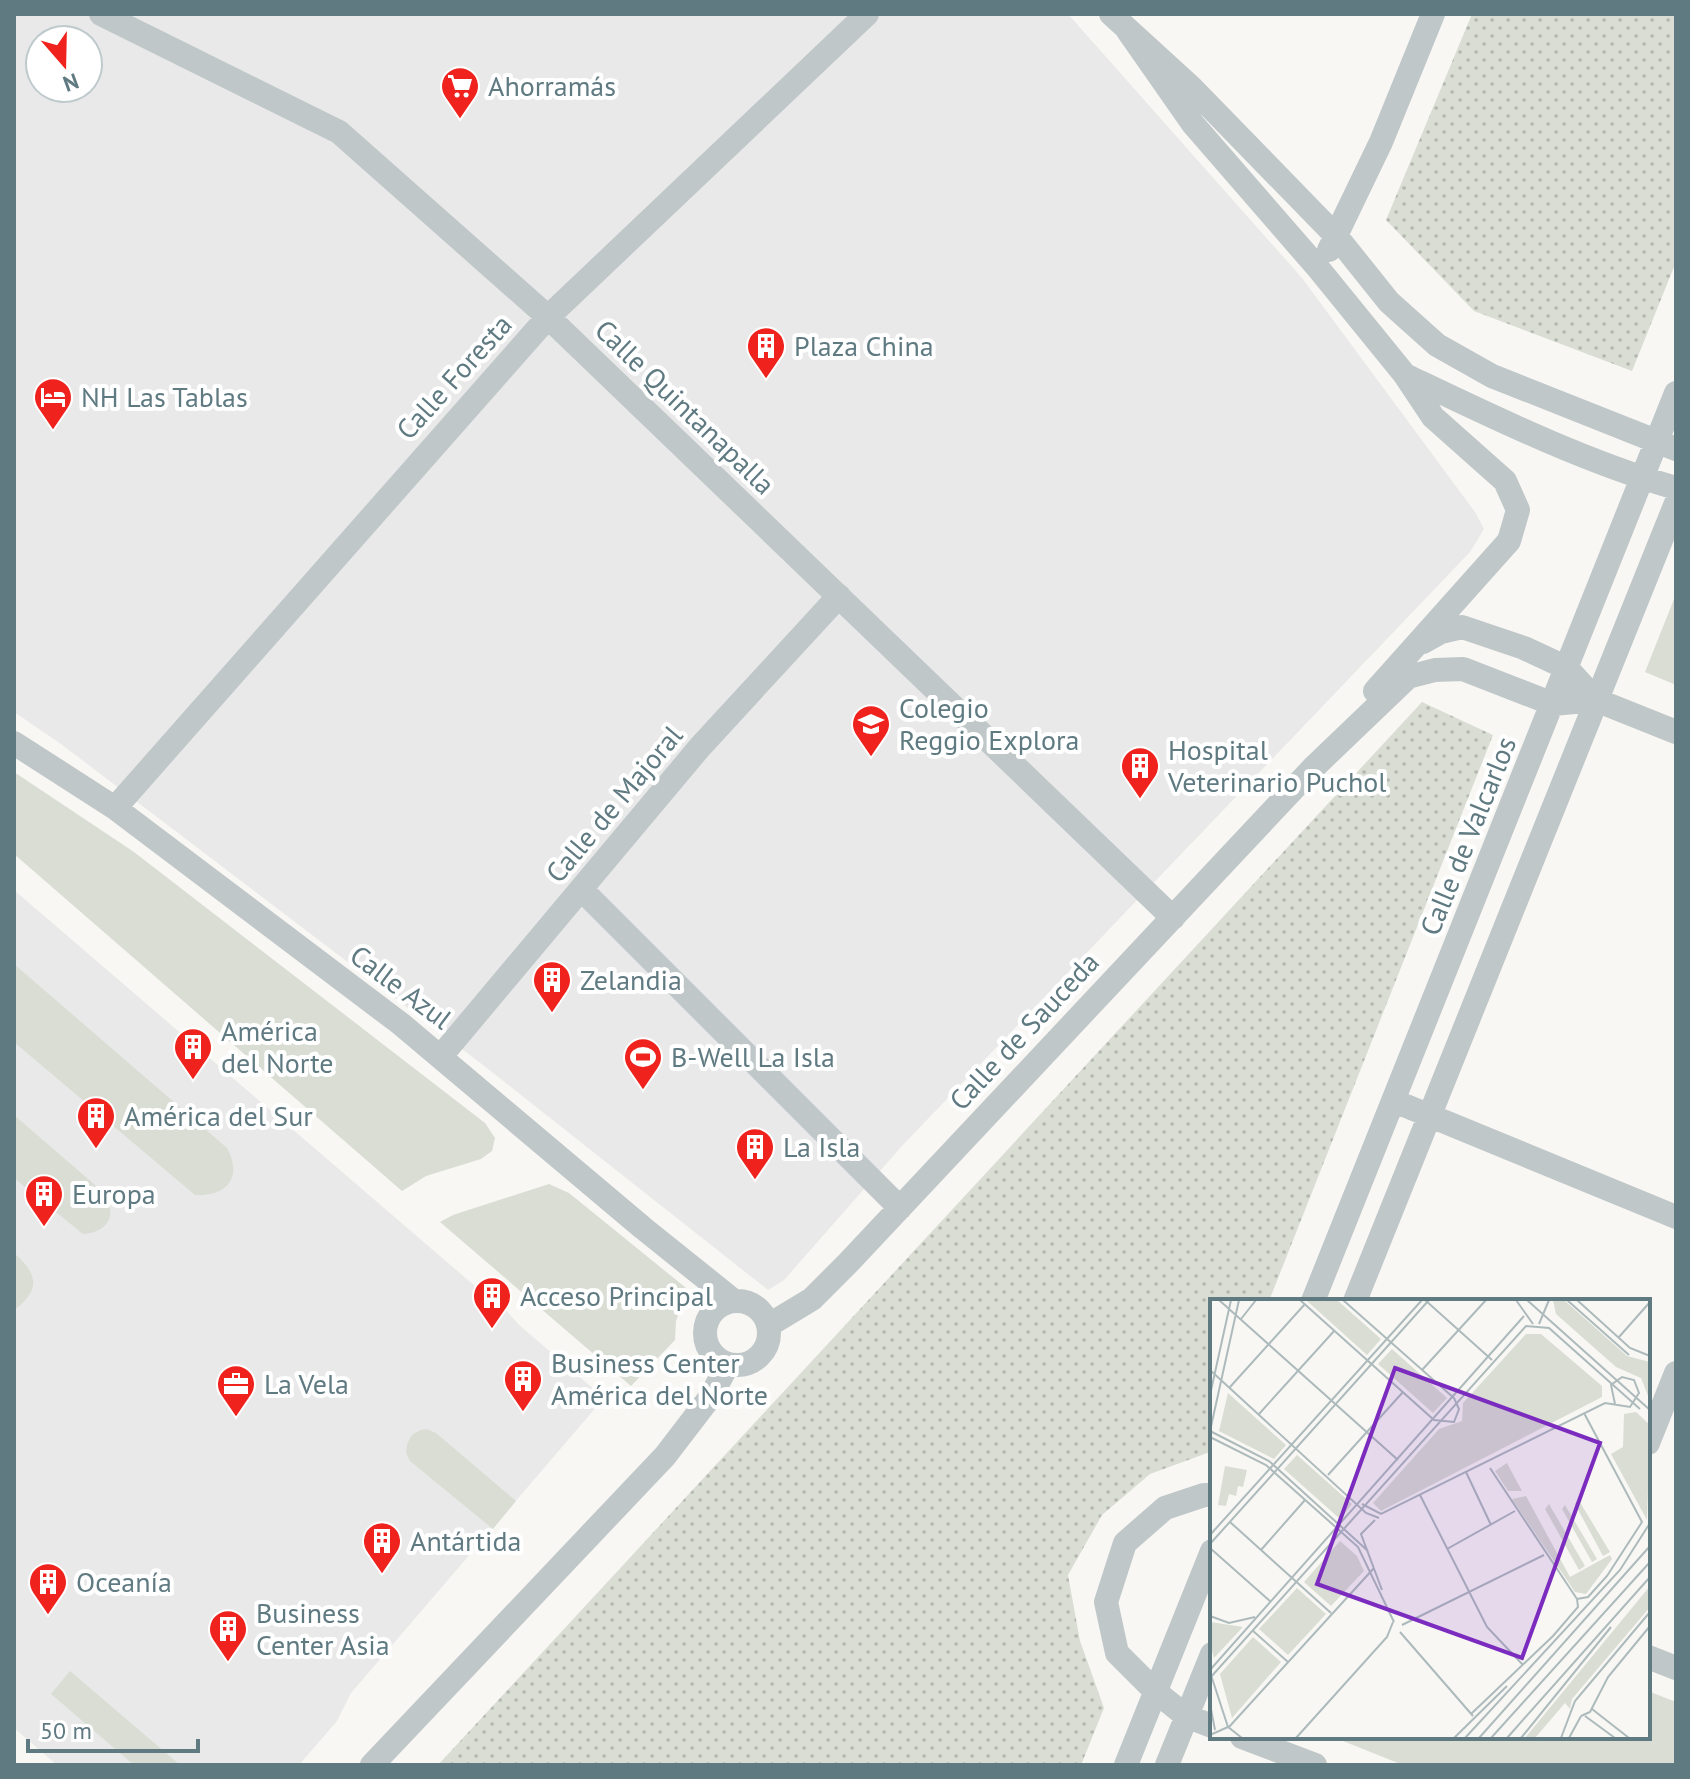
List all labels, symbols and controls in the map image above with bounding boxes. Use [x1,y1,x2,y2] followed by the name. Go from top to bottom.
[24,24,104,104] north arrow
[439,65,481,120] supermarket icon: Ahorramás
[59,67,82,98] text: N
[488,67,616,104] place label: Ahorramás
[388,306,520,447] street label: Calle Foresta
[587,311,783,502] street label: Calle Quintanapalla
[745,325,787,380] building icon: Plaza China
[794,327,934,364] place label: Plaza China
[32,376,74,431] hotel icon: NH Las Tablas
[81,378,248,415] place label: NH Las Tablas
[899,689,1079,758] place label: Colegio Reggio Explora
[850,703,892,758] school or university icon: Colegio Reggio Explora
[537,717,690,890] street label: Calle de Majoral
[1167,731,1387,800] place label: Hospital Veterinario Puchol
[1411,731,1524,941] street label: Calle de Valcarlos
[1119,745,1161,800] building icon: Hospital Veterinario Puchol
[343,936,460,1037] street label: Calle Azul
[941,944,1106,1118] street label: Calle de Sauceda
[531,959,573,1014] building icon: Zelandia
[580,961,682,998] place label: Zelandia
[221,1012,334,1081] place label: América del Norte
[172,1026,214,1081] building icon: América del Norte
[622,1036,664,1091] sports icon: B-Well La Isla
[671,1038,835,1075] place label: B-Well La Isla
[75,1095,117,1150] building icon: América del Sur
[124,1097,313,1134] place label: América del Sur
[734,1126,776,1181] building icon: La Isla
[783,1128,860,1165] place label: La Isla
[23,1173,65,1228] building icon: Europa
[72,1175,156,1212] place label: Europa
[471,1275,513,1330] building icon: Acceso Principal
[520,1277,713,1314] place label: Acceso Principal
[1210,1299,1650,1739] inset map
[551,1344,768,1413] place label: Business Center América del Norte
[502,1358,544,1413] building icon: Business Center América del Norte
[215,1363,257,1418] office icon: La Vela
[264,1365,349,1402] place label: La Vela
[361,1520,403,1575] building icon: Antártida
[410,1522,521,1559] place label: Antártida
[27,1561,69,1616] building icon: Oceanía
[76,1563,172,1600] place label: Oceanía
[256,1594,390,1663] place label: Business Center Asia
[207,1608,249,1663] building icon: Business Center Asia
[28,1703,198,1753] scale bar
[40,1715,92,1746] text: 50 m

